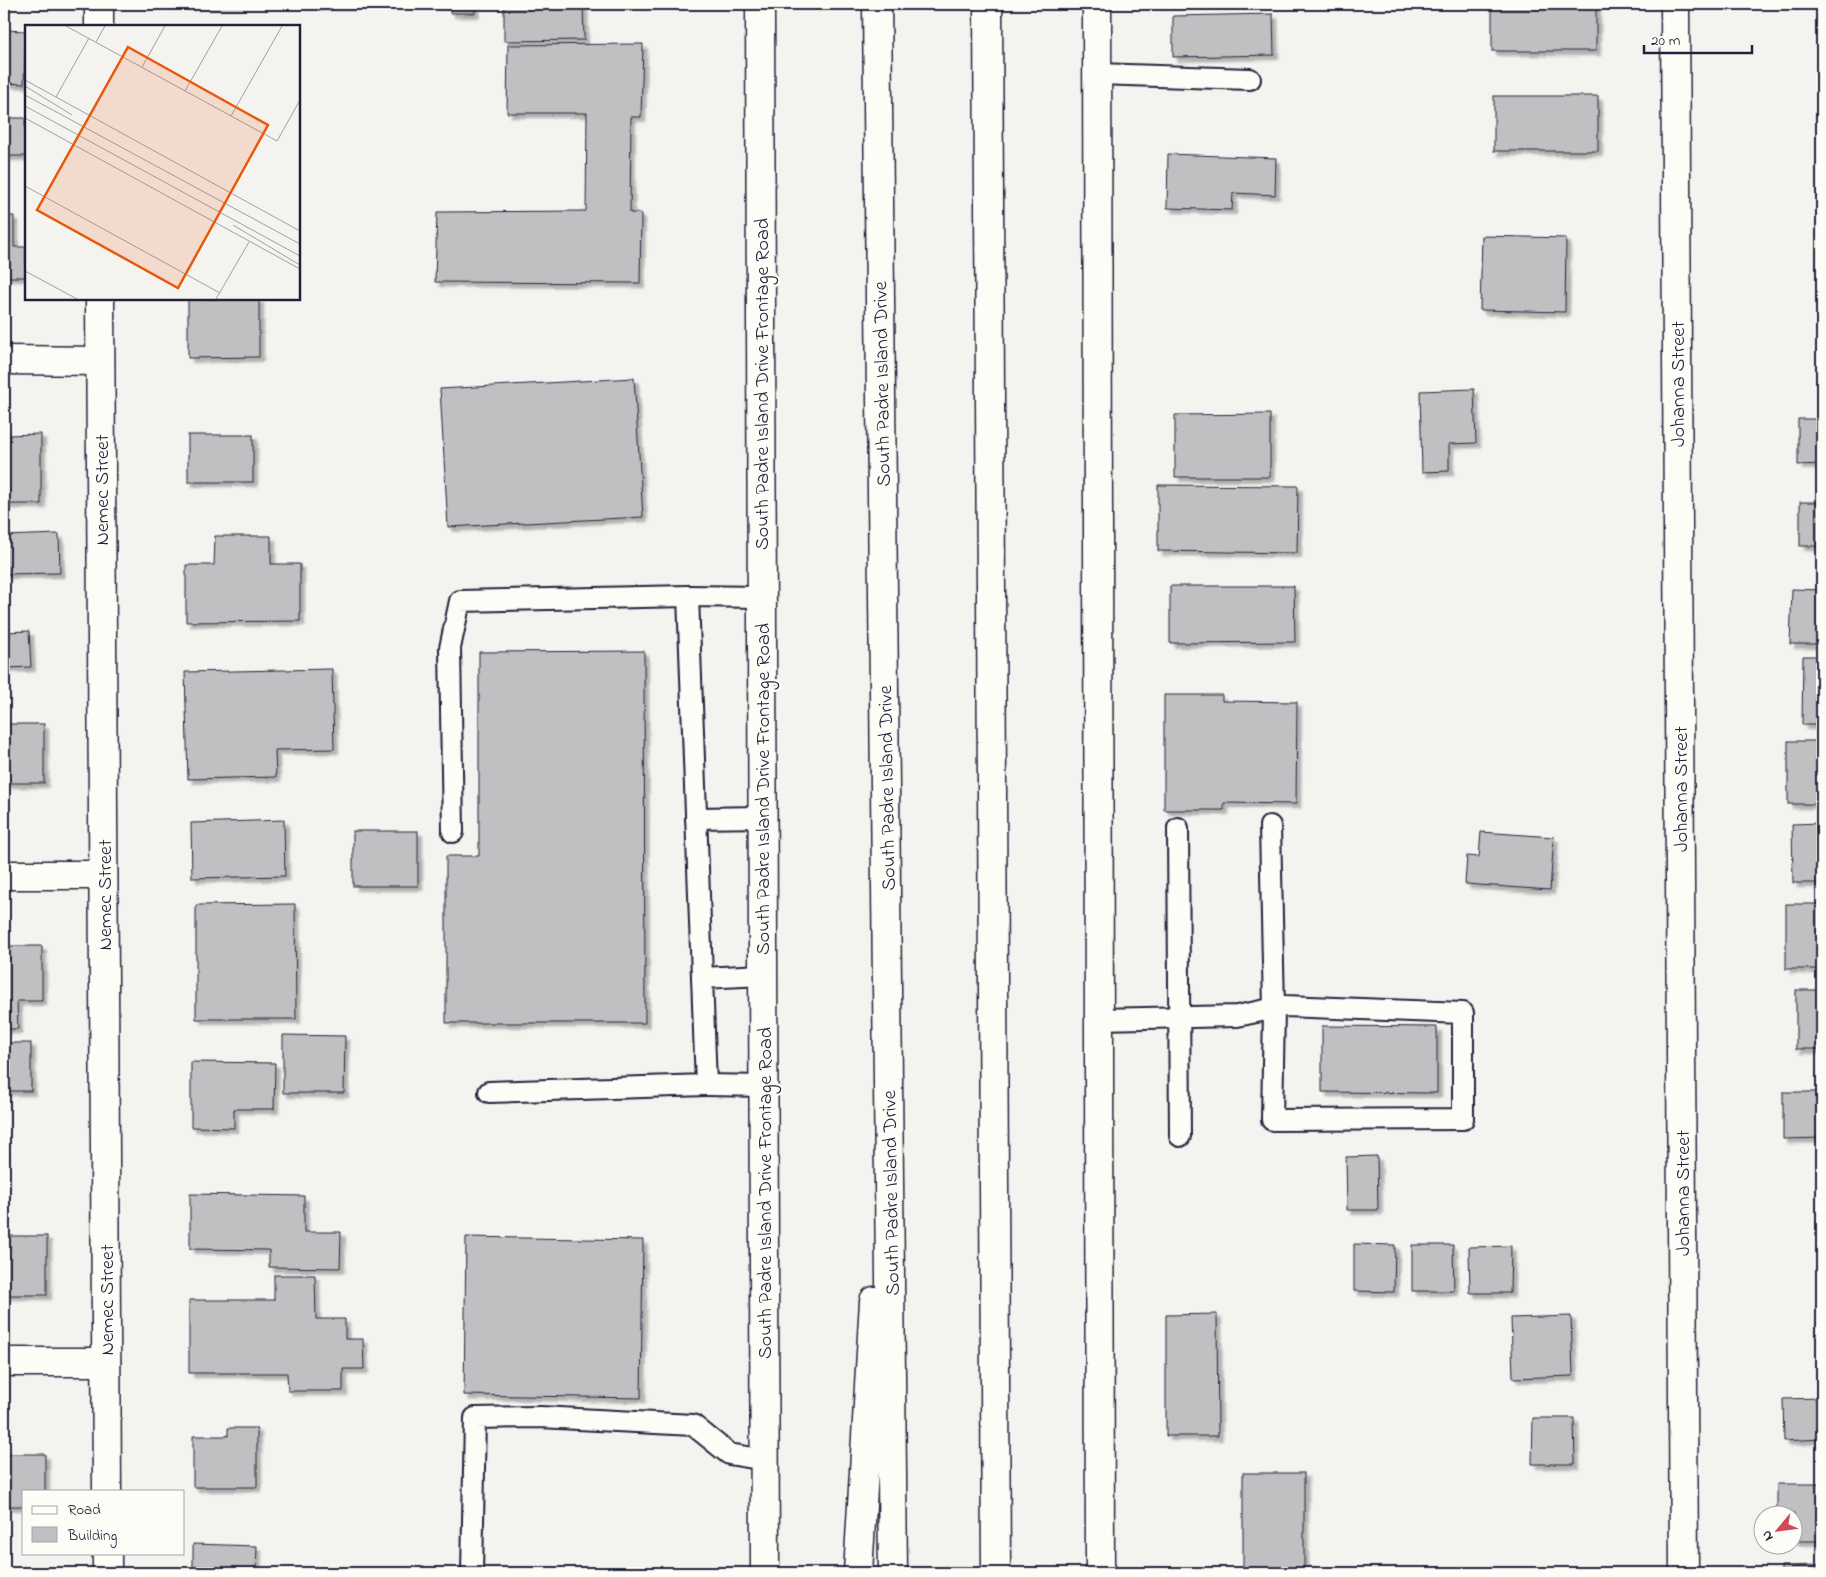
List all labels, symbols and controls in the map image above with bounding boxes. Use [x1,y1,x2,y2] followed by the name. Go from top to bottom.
[1644,22,1751,54] scale bar
[25,25,300,300] inset map
[1651,30,1681,52] text: 20 m
[749,218,779,550] street label: South Padre Island Drive Frontage Road
[867,281,900,487] street label: South Padre Island Drive
[1665,321,1694,447] street label: Johanna Street
[89,434,118,546] street label: Nemec Street
[750,623,780,955] street label: South Padre Island Drive Frontage Road
[872,685,905,891] street label: South Padre Island Drive
[1668,726,1697,852] street label: Johanna Street
[92,839,121,951] street label: Nemec Street
[752,1027,782,1359] street label: South Padre Island Drive Frontage Road
[876,1090,909,1296] street label: South Padre Island Drive
[1670,1130,1699,1256] street label: Johanna Street
[94,1244,123,1356] street label: Nemec Street
[22,1490,185,1554] legend
[68,1499,101,1521] text: Road
[1754,1504,1804,1554] north arrow
[67,1525,117,1548] text: Building
[1756,1526,1779,1545] text: N

